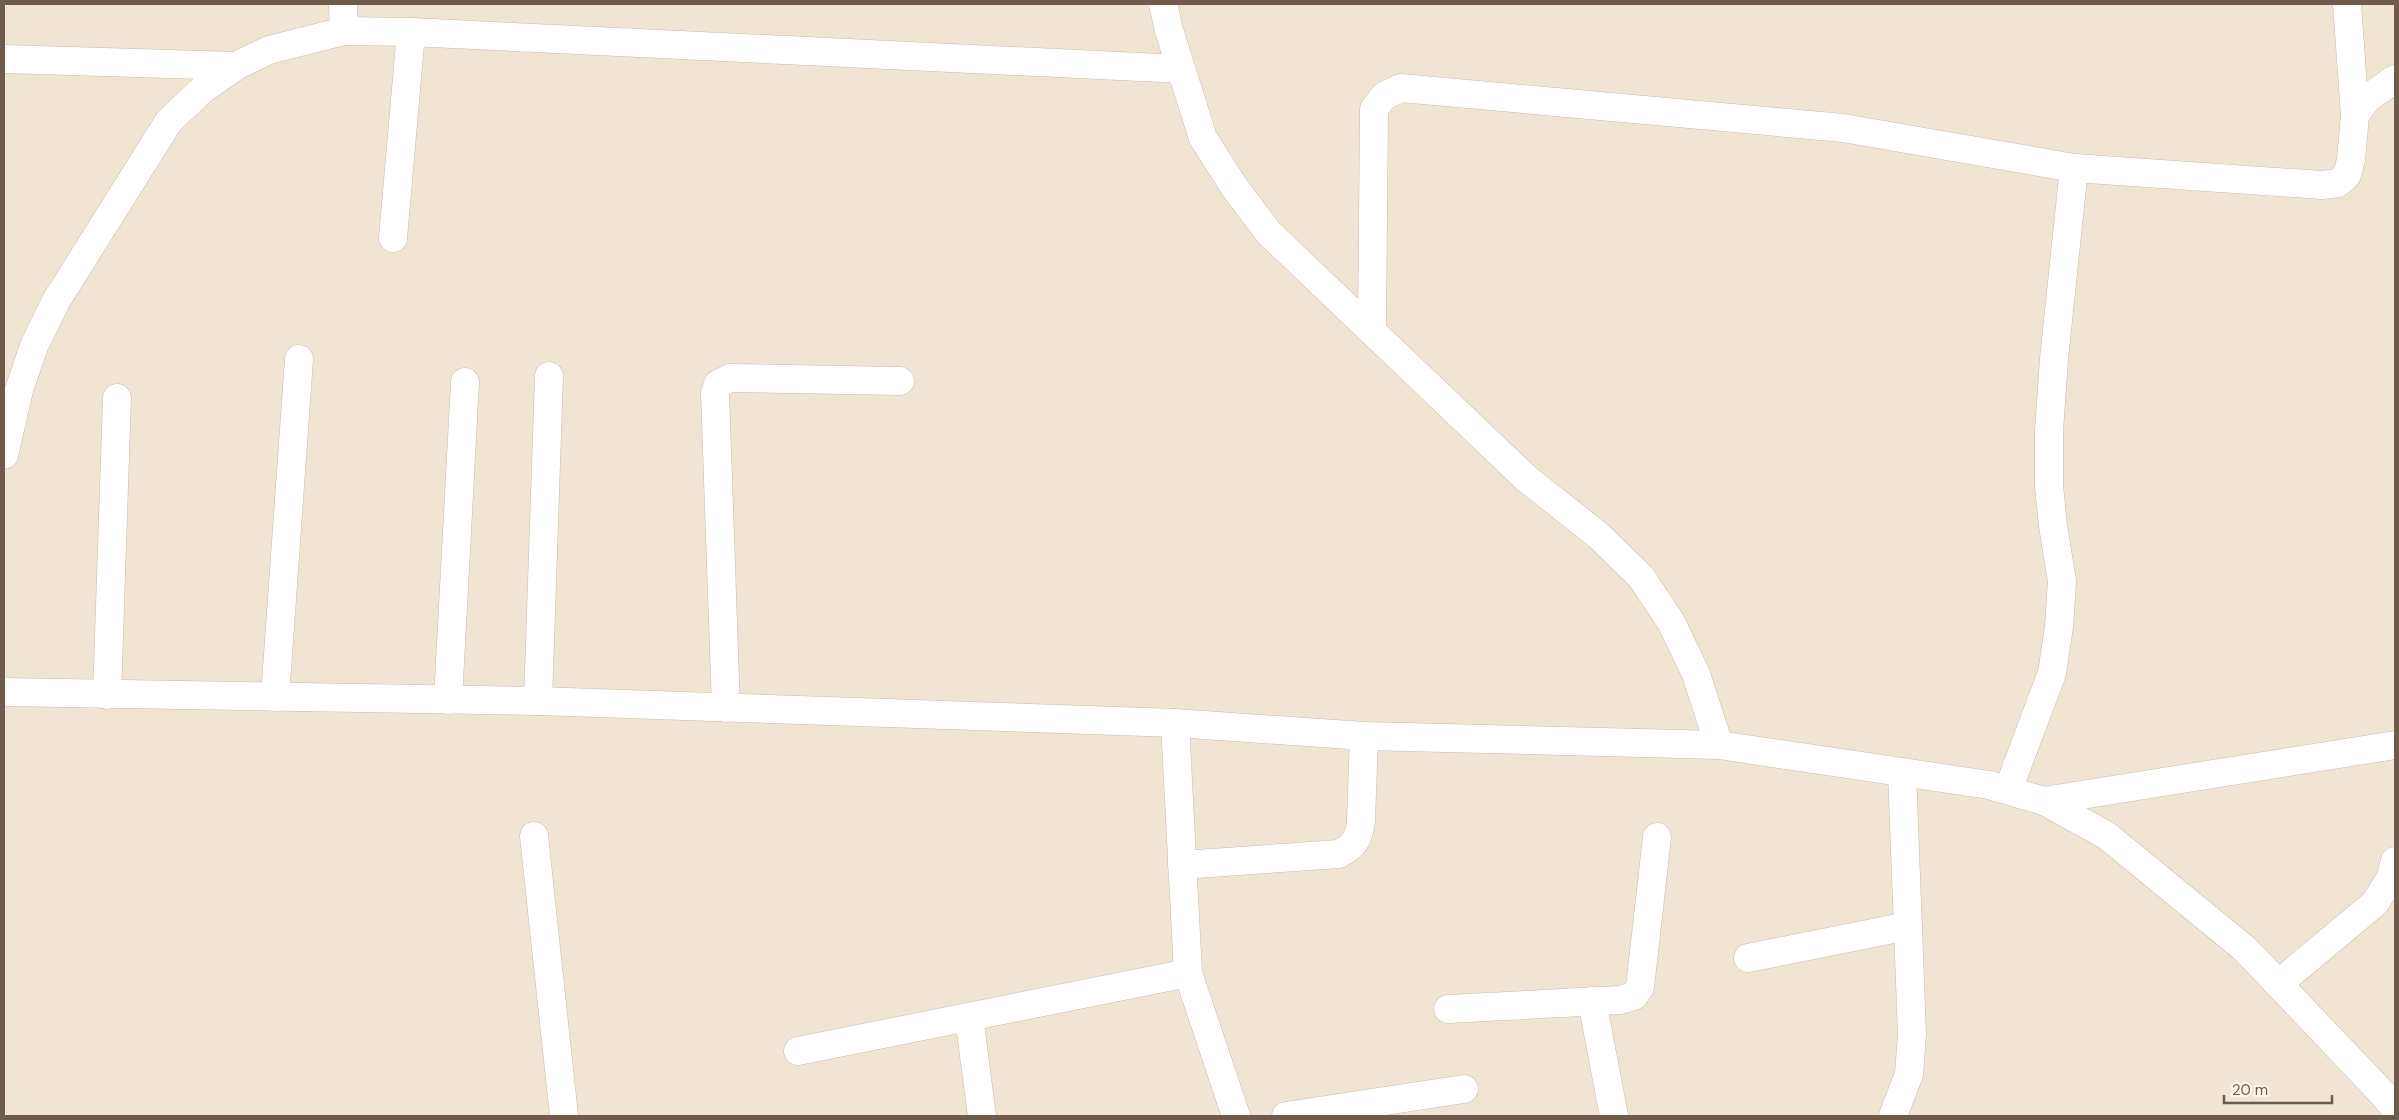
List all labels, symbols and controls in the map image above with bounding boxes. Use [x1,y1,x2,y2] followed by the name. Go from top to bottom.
[2224,1072,2332,1104] scale bar
[2232,1080,2268,1100] text: 20 m

